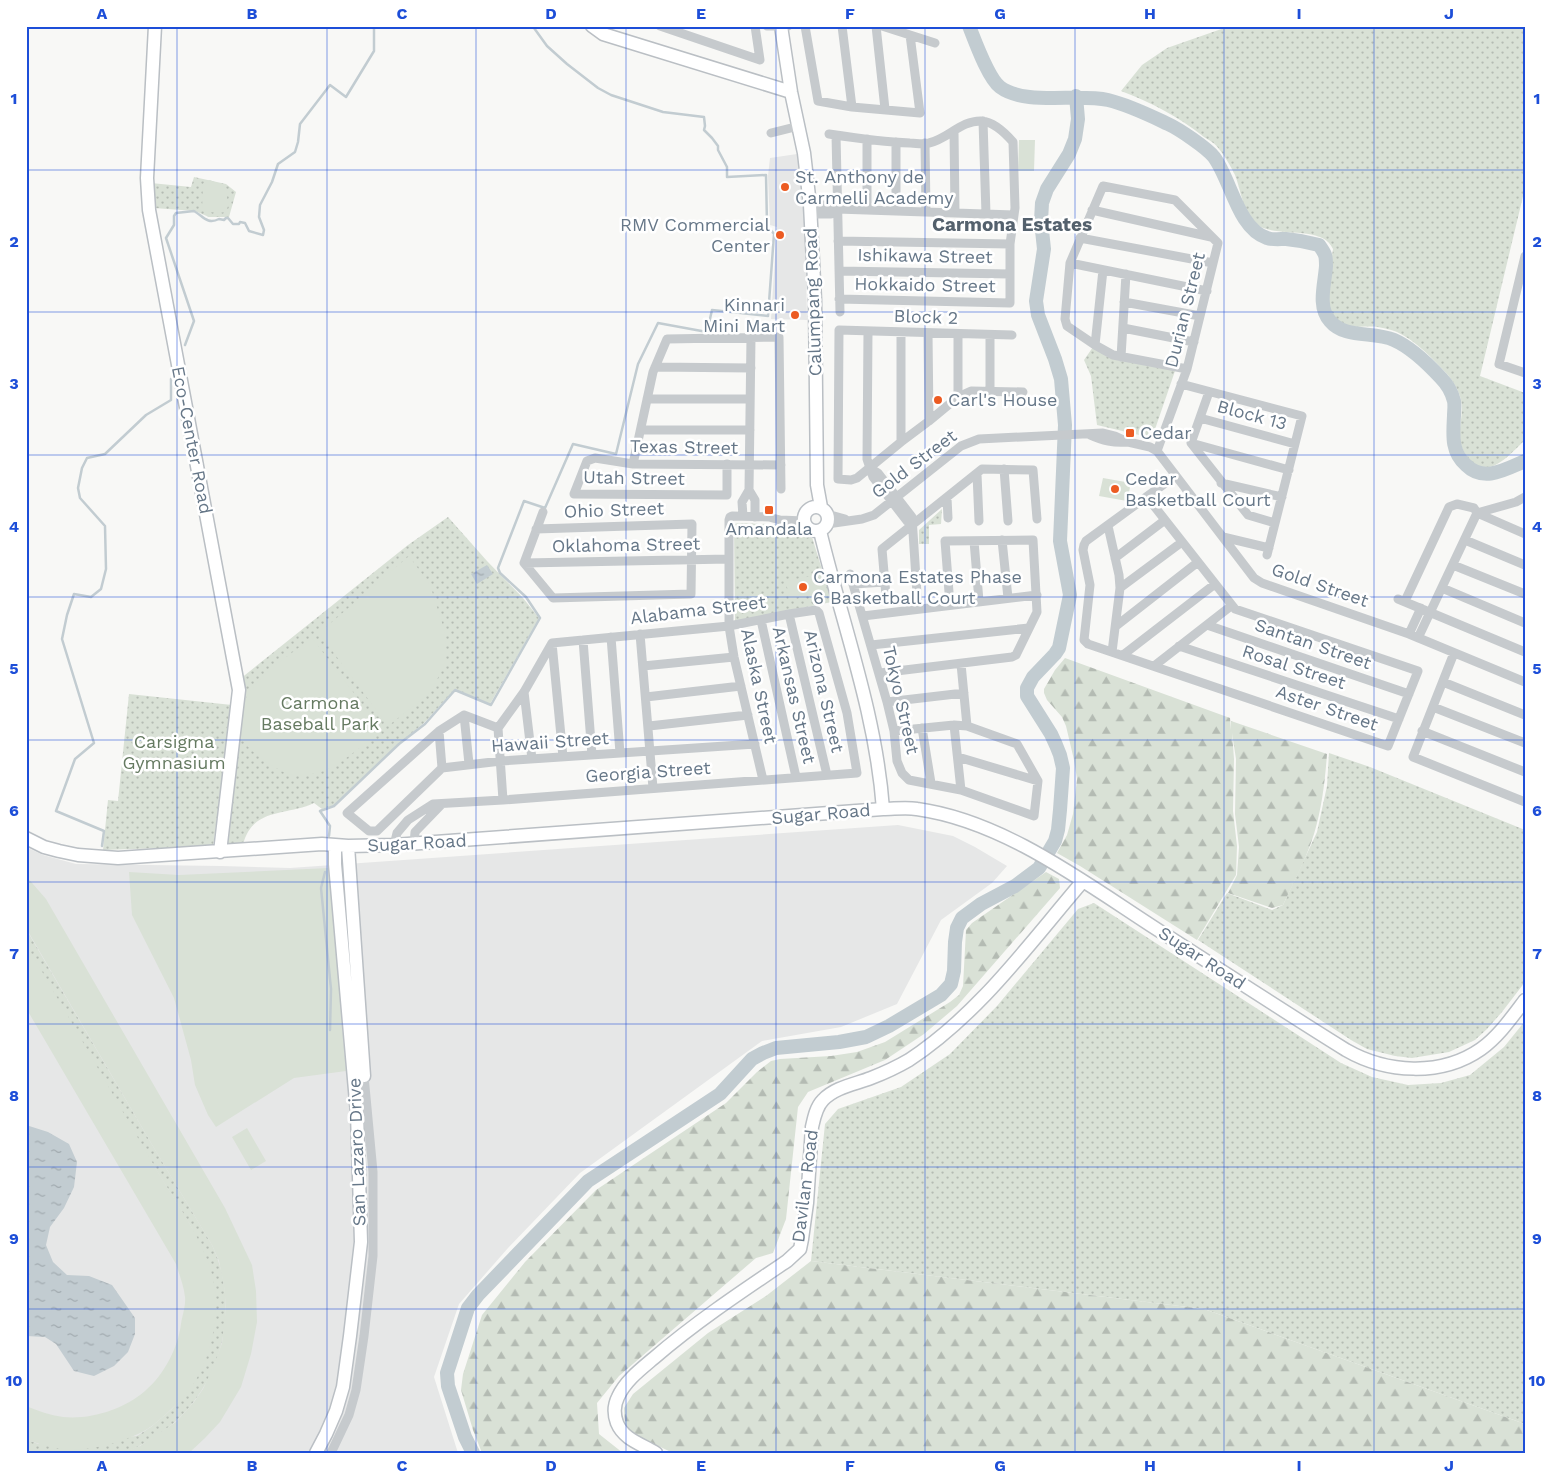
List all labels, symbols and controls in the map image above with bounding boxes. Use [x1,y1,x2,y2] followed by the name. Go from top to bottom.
[97,4,108,23] text: A
[247,4,258,23] text: B
[397,4,408,23] text: C
[545,4,557,23] text: D
[696,4,706,23] text: E
[845,4,855,23] text: F
[994,4,1006,23] text: G
[1144,4,1156,23] text: H
[1296,4,1302,23] text: I
[1444,4,1454,23] text: J
[11,89,17,108] text: 1
[1534,89,1540,108] text: 1
[795,166,954,208] place label: St. Anthony de Carmelli Academy
[779,181,791,193] marker: St. Anthony de Carmelli Academy
[932,213,1092,236] district label: Carmona Estates
[620,214,770,256] place label: RMV Commercial Center
[799,227,826,377] street label: Calumpang Road
[774,229,786,241] marker: RMV Commercial Center
[9,232,19,251] text: 2
[1532,232,1542,251] text: 2
[857,244,993,267] street label: Ishikawa Street
[1160,250,1209,370] street label: Durian Street
[854,273,996,296] street label: Hokkaido Street
[703,294,785,336] place label: Kinnari Mini Mart
[893,305,959,328] street label: Block 2
[789,309,801,321] marker: Kinnari Mini Mart
[168,364,217,515] street label: Eco-Center Road
[9,374,19,393] text: 3
[1532,374,1542,393] text: 3
[948,389,1057,410] place label: Carl's House
[932,394,944,406] marker: Carl's House
[1215,395,1289,434] street label: Block 13
[1140,422,1192,443] place label: Cedar
[867,425,961,502] street label: Gold Street
[1124,427,1136,439] marker: Cedar
[630,435,739,458] street label: Texas Street
[583,466,686,489] street label: Utah Street
[1125,468,1271,510] place label: Cedar Basketball Court
[1109,483,1121,495] marker: Cedar Basketball Court
[563,497,665,522] street label: Ohio Street
[763,504,775,516] marker: Amandala
[9,517,19,536] text: 4
[1532,517,1542,536] text: 4
[725,518,813,539] place label: Amandala
[552,533,701,556] street label: Oklahoma Street
[1269,558,1372,611] street label: Gold Street
[813,566,1022,608] place label: Carmona Estates Phase 6 Basketball Court
[797,581,809,593] marker: Carmona Estates Phase 6 Basketball Court
[629,591,767,628] street label: Alabama Street
[1252,614,1375,673] street label: Santan Street
[769,624,821,766] street label: Arkansas Street
[737,626,782,746] street label: Alaska Street
[800,627,849,755] street label: Arizona Street
[1240,640,1349,693] street label: Rosal Street
[879,644,924,756] street label: Tokyo Street
[9,659,19,678] text: 5
[1532,659,1542,678] text: 5
[1273,680,1381,735] street label: Aster Street
[261,692,379,734] park label: Carmona Baseball Park
[490,727,610,756] street label: Hawaii Street
[122,731,226,773] park label: Carsigma Gymnasium
[585,757,712,786] street label: Georgia Street
[771,799,871,828] street label: Sugar Road
[9,801,19,820] text: 6
[1532,801,1542,820] text: 6
[367,829,467,856] street label: Sugar Road
[1155,922,1250,993] street label: Sugar Road
[9,944,19,963] text: 7
[1532,944,1542,963] text: 7
[343,1078,370,1227] street label: San Lazaro Drive
[9,1086,19,1105] text: 8
[1532,1086,1542,1105] text: 8
[787,1128,822,1244] street label: Davilan Road
[9,1229,19,1248] text: 9
[1532,1229,1542,1248] text: 9
[5,1371,23,1390] text: 10
[1528,1371,1546,1390] text: 10
[97,1456,108,1475] text: A
[247,1456,258,1475] text: B
[397,1456,408,1475] text: C
[545,1456,557,1475] text: D
[696,1456,706,1475] text: E
[845,1456,855,1475] text: F
[994,1456,1006,1475] text: G
[1144,1456,1156,1475] text: H
[1296,1456,1302,1475] text: I
[1444,1456,1454,1475] text: J

